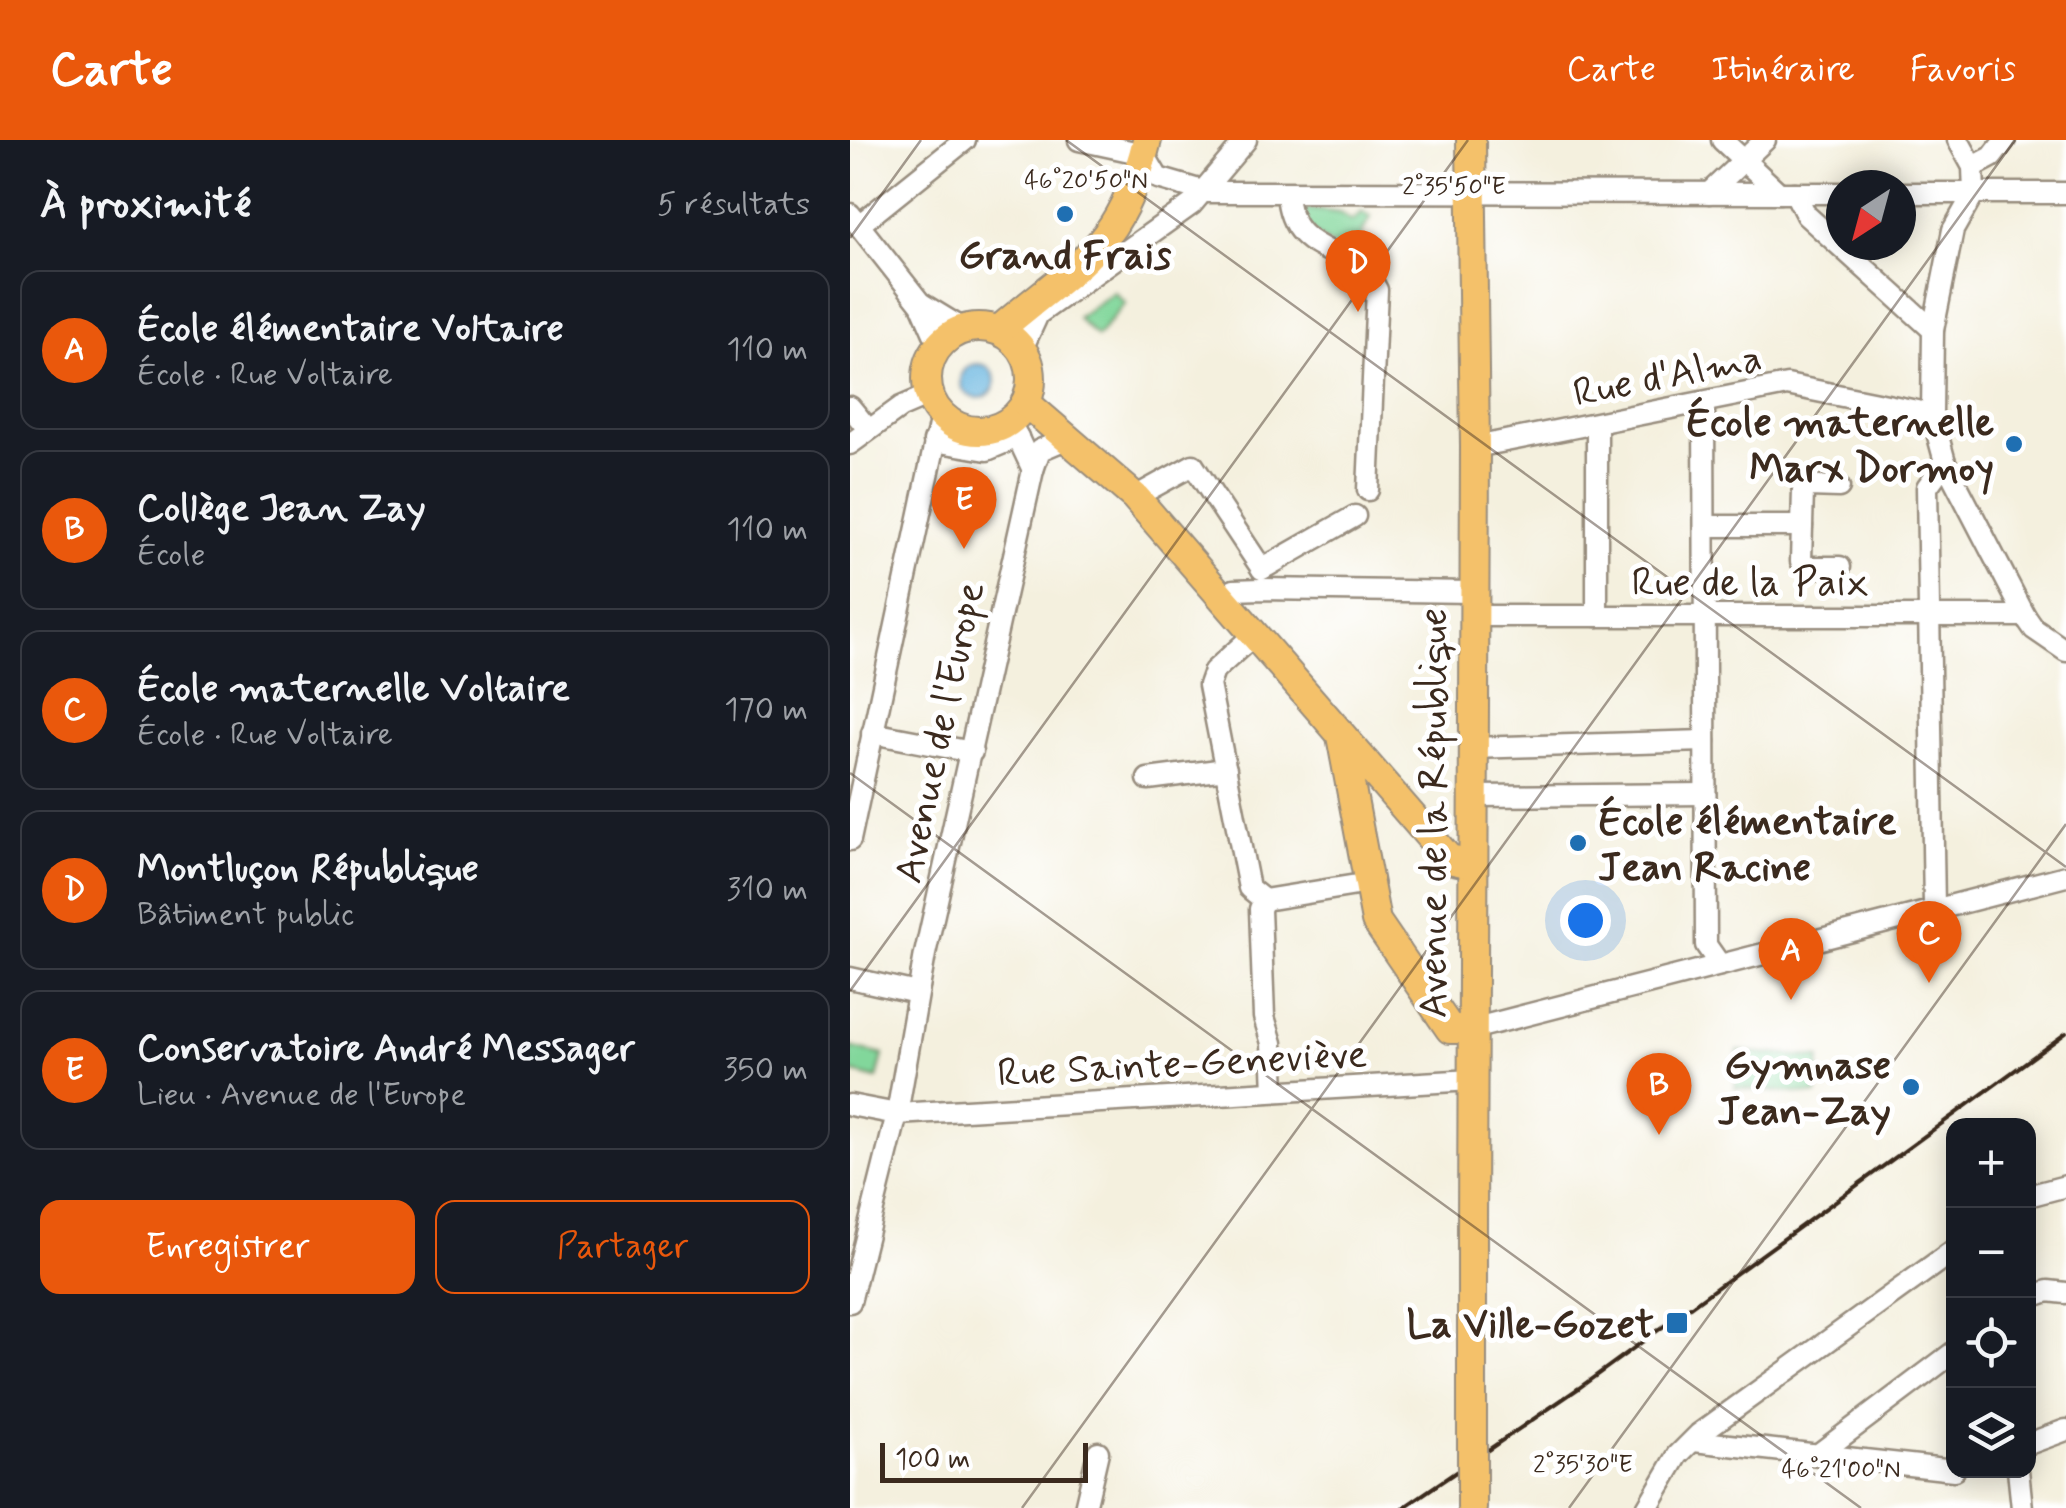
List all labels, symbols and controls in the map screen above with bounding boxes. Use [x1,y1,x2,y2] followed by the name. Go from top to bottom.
[50,39,173,102] text: Carte
[1566,47,1656,93] text: Carte
[1711,47,1855,93] text: Itinéraire
[1910,47,2016,93] text: Favoris
[1024,165,1148,198] text: 46°20'50"N
[1826,170,1916,260] north arrow
[1402,171,1506,204] text: 2°35'50"E
[40,178,251,233] text: À proximité
[657,184,810,226] text: 5 résultats
[1054,203,1076,225] marker: Grand Frais
[1326,230,1390,312] pin: D
[959,231,1172,283] place label: Grand Frais
[137,305,564,354] text: École élémentaire Voltaire
[64,329,85,371] text: A
[727,329,808,371] text: 110 m
[1569,333,1766,421] street label: Rue d'Alma
[137,354,393,396] text: École · Rue Voltaire
[1686,396,1994,496] place label: École maternelle Marx Dormoy
[2003,433,2025,455] marker: École maternelle Marx Dormoy
[932,466,996,549] pin: E
[137,485,426,534] text: Collège Jean Zay
[64,509,85,551] text: B
[727,509,808,551] text: 110 m
[137,534,205,576] text: École
[1631,558,1869,610] street label: Rue de la Paix
[884,577,998,888] street label: Avenue de l'Europe
[1409,608,1461,1018] street label: Avenue de la République
[137,665,570,714] text: École maternelle Voltaire
[63,689,86,731] text: C
[724,689,808,731] text: 170 m
[137,714,393,756] text: École · Rue Voltaire
[1598,795,1897,895] place label: École élémentaire Jean Racine
[1567,832,1589,854] marker: École élémentaire Jean Racine
[137,845,479,894] text: Montluçon République
[63,869,86,911] text: D
[726,869,808,911] text: 310 m
[137,894,354,936] text: Bâtiment public
[1560,895,1611,946] your location
[1896,900,1962,983] pin: C
[1758,918,1824,1000] pin: A
[137,1025,635,1074] text: Conservatoire André Messager
[996,1029,1368,1101] street label: Rue Sainte-Geneviève
[1717,1041,1891,1139] place label: Gymnase Jean-Zay
[65,1049,84,1091] text: E
[723,1049,808,1091] text: 350 m
[1626,1052,1692,1135] pin: B
[137,1074,466,1116] text: Lieu · Avenue de l'Europe
[1900,1076,1922,1098] marker: Gymnase Jean-Zay
[1946,1118,2036,1478] map controls
[1946,1118,2036,1208] button: +
[40,1200,415,1294] button: Enregistrer
[435,1200,810,1294] button: Partager
[1946,1208,2036,1298] button: −
[1946,1298,2036,1388] button: locate
[1407,1300,1654,1352] place label: La Ville-Gozet
[1664,1310,1690,1336] marker: La Ville-Gozet
[1946,1388,2036,1478] button: layers
[880,1438,1088,1482] scale bar
[895,1442,970,1479] text: 100 m
[1533,1449,1633,1482] text: 2°35'30"E
[1781,1454,1901,1487] text: 46°21'00"N

